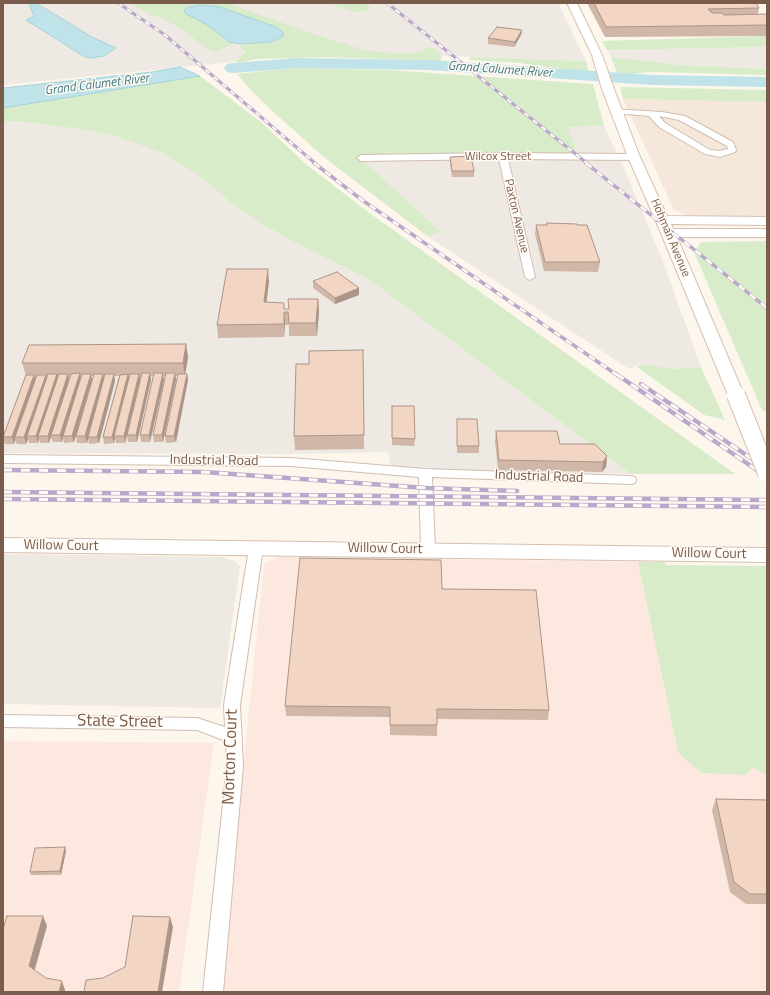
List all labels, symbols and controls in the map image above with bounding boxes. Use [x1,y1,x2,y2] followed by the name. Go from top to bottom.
[447,59,553,81] water label: Grand Calumet River
[44,71,150,99] water label: Grand Calumet River
[465,150,531,164] street label: Wilcox Street
[500,178,532,254] street label: Paxton Avenue
[647,197,693,279] street label: Hohman Avenue
[169,452,259,470] street label: Industrial Road
[494,467,584,487] street label: Industrial Road
[23,537,99,555] street label: Willow Court
[347,540,423,558] street label: Willow Court
[671,545,747,563] street label: Willow Court
[219,709,243,805] street label: Morton Court
[77,711,163,733] street label: State Street

